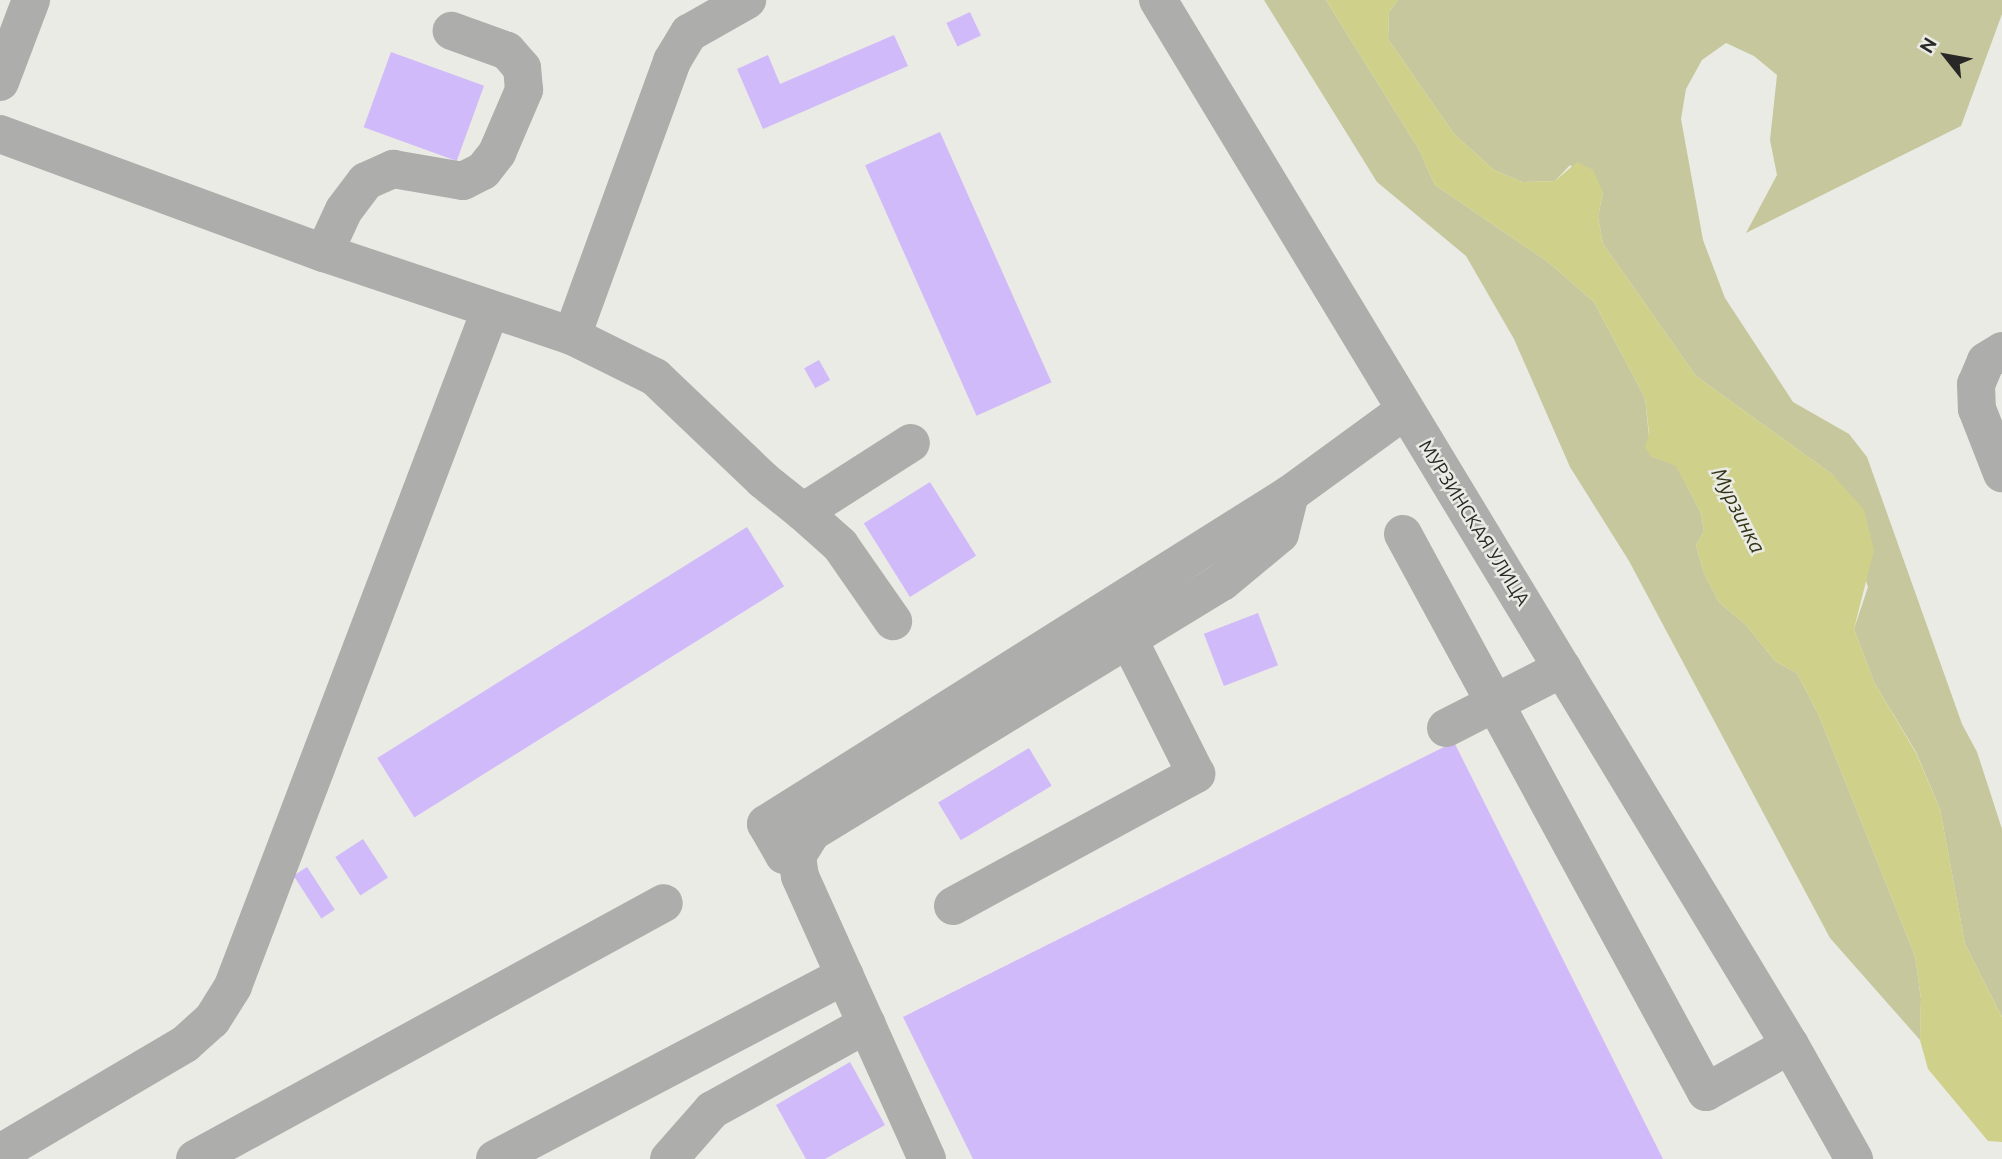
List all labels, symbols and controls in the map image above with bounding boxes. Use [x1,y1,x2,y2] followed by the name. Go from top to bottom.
[1911,21,1981,91] north arrow
[1915,33,1941,57] text: N
[1414,436,1534,610] street label: МУРЗИНСКАЯ УЛИЦА
[1707,463,1771,557] water label: Мурзинка

